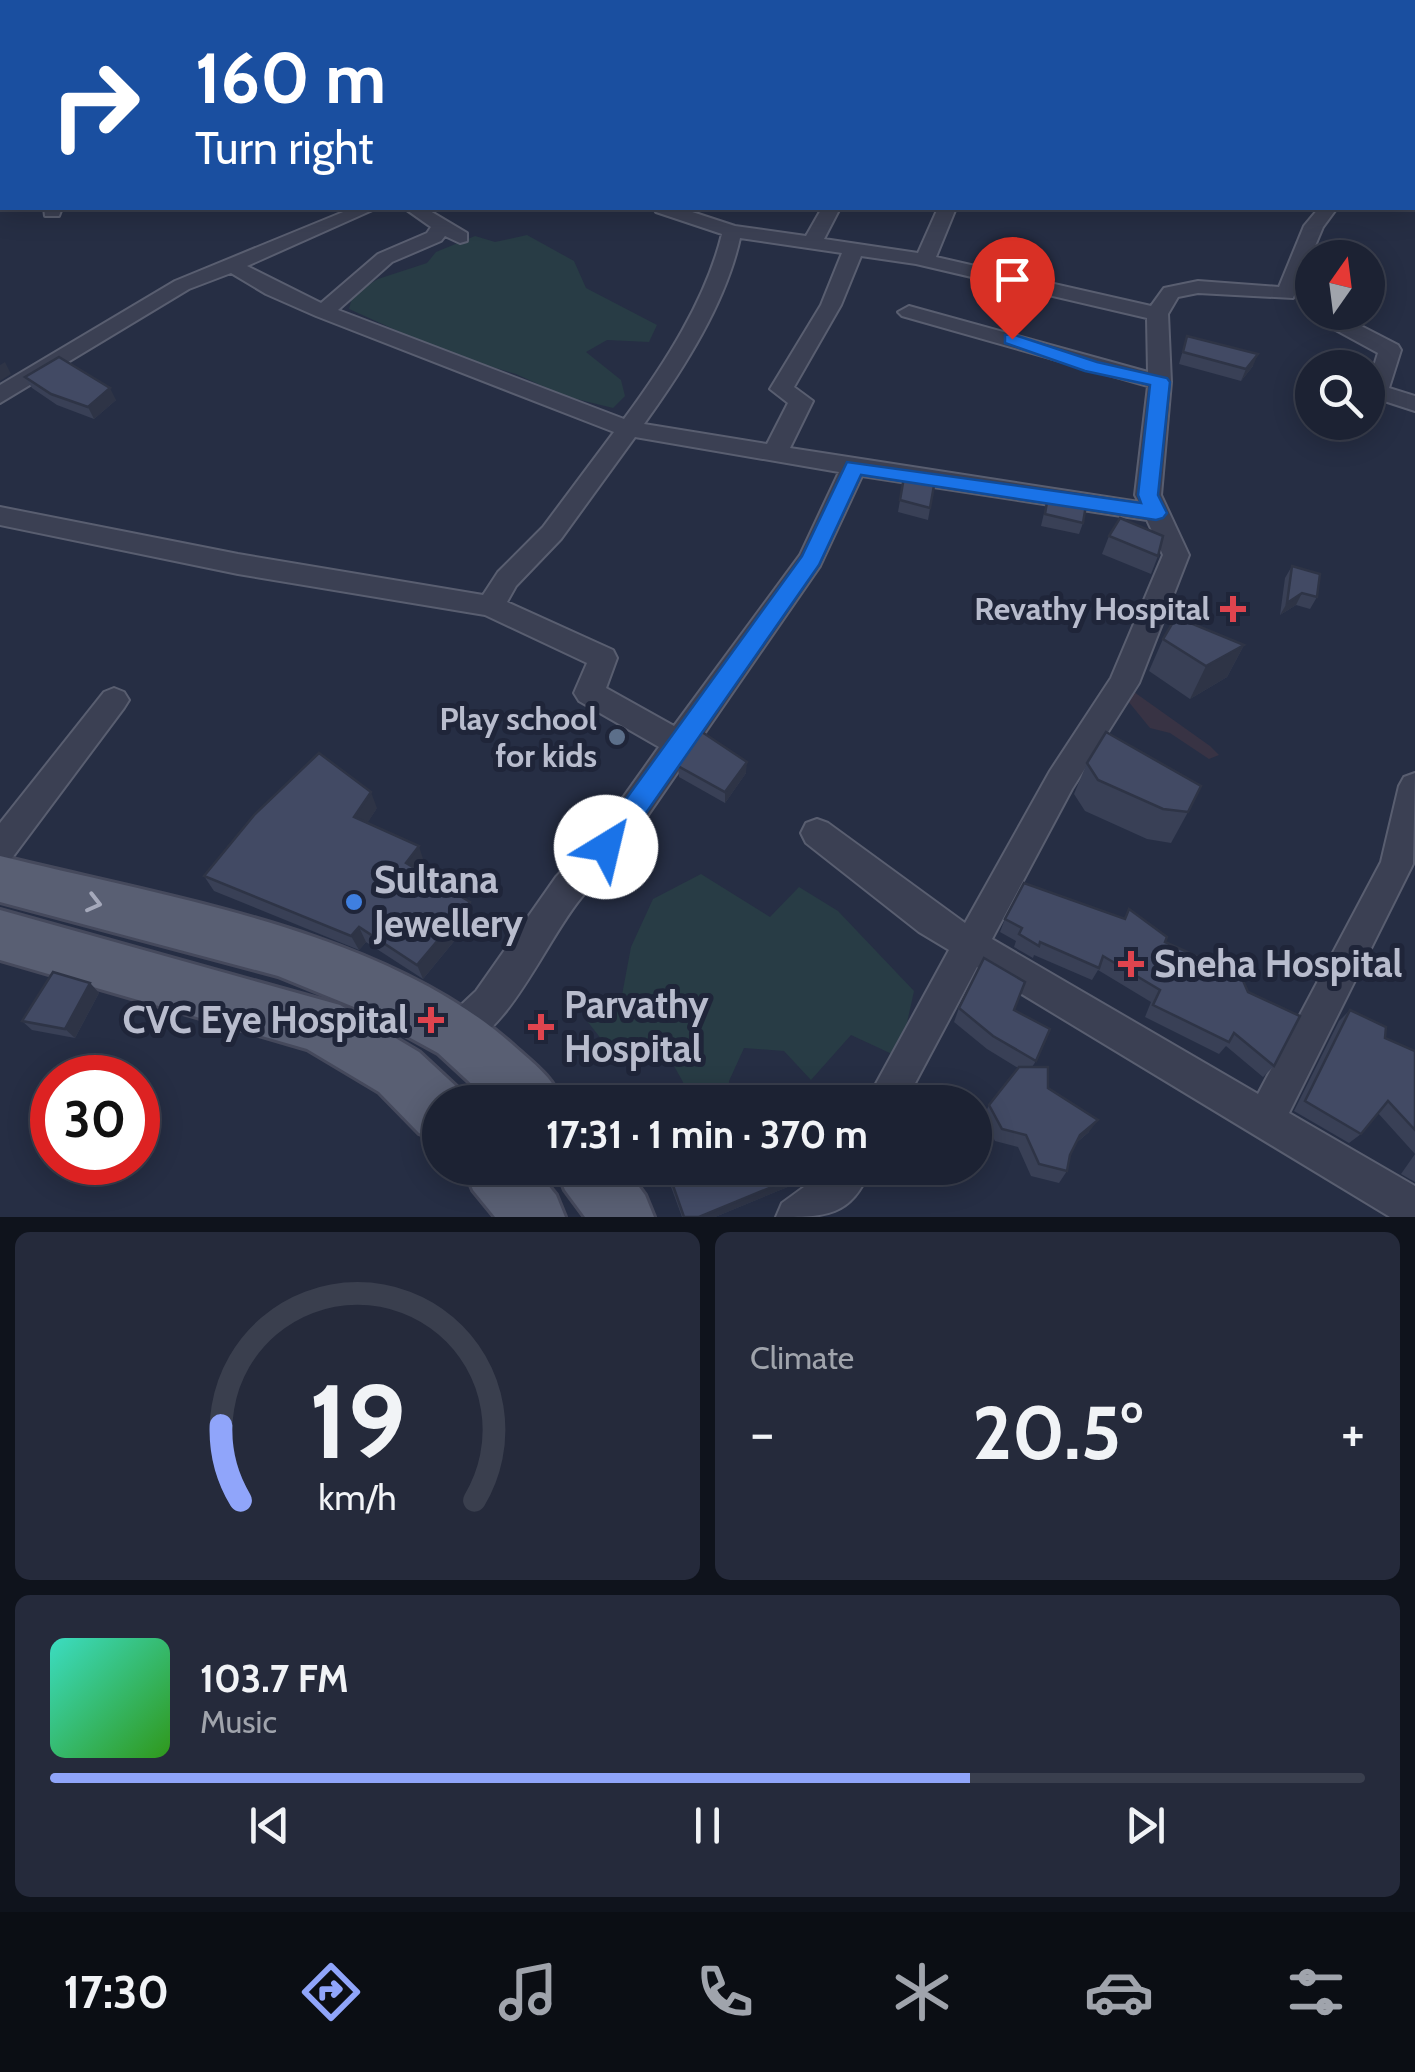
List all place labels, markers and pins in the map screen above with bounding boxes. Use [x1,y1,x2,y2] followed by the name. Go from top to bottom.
[970,237,1055,340] pin
[974,589,1210,628] place label: Revathy Hospital
[1220,596,1246,622] marker: Revathy Hospital
[439,699,597,775] place label: Play school for kids
[606,726,628,748] marker: Play school for kids
[373,856,524,947] place label: Sultana Jewellery
[343,891,365,913] marker: Sultana Jewellery
[1154,940,1403,987] place label: Sneha Hospital
[1118,951,1144,977] marker: Sneha Hospital
[564,981,709,1072] place label: Parvathy Hospital
[123,996,408,1043] place label: CVC Eye Hospital
[418,1007,444,1033] marker: CVC Eye Hospital
[528,1014,554,1040] marker: Parvathy Hospital

